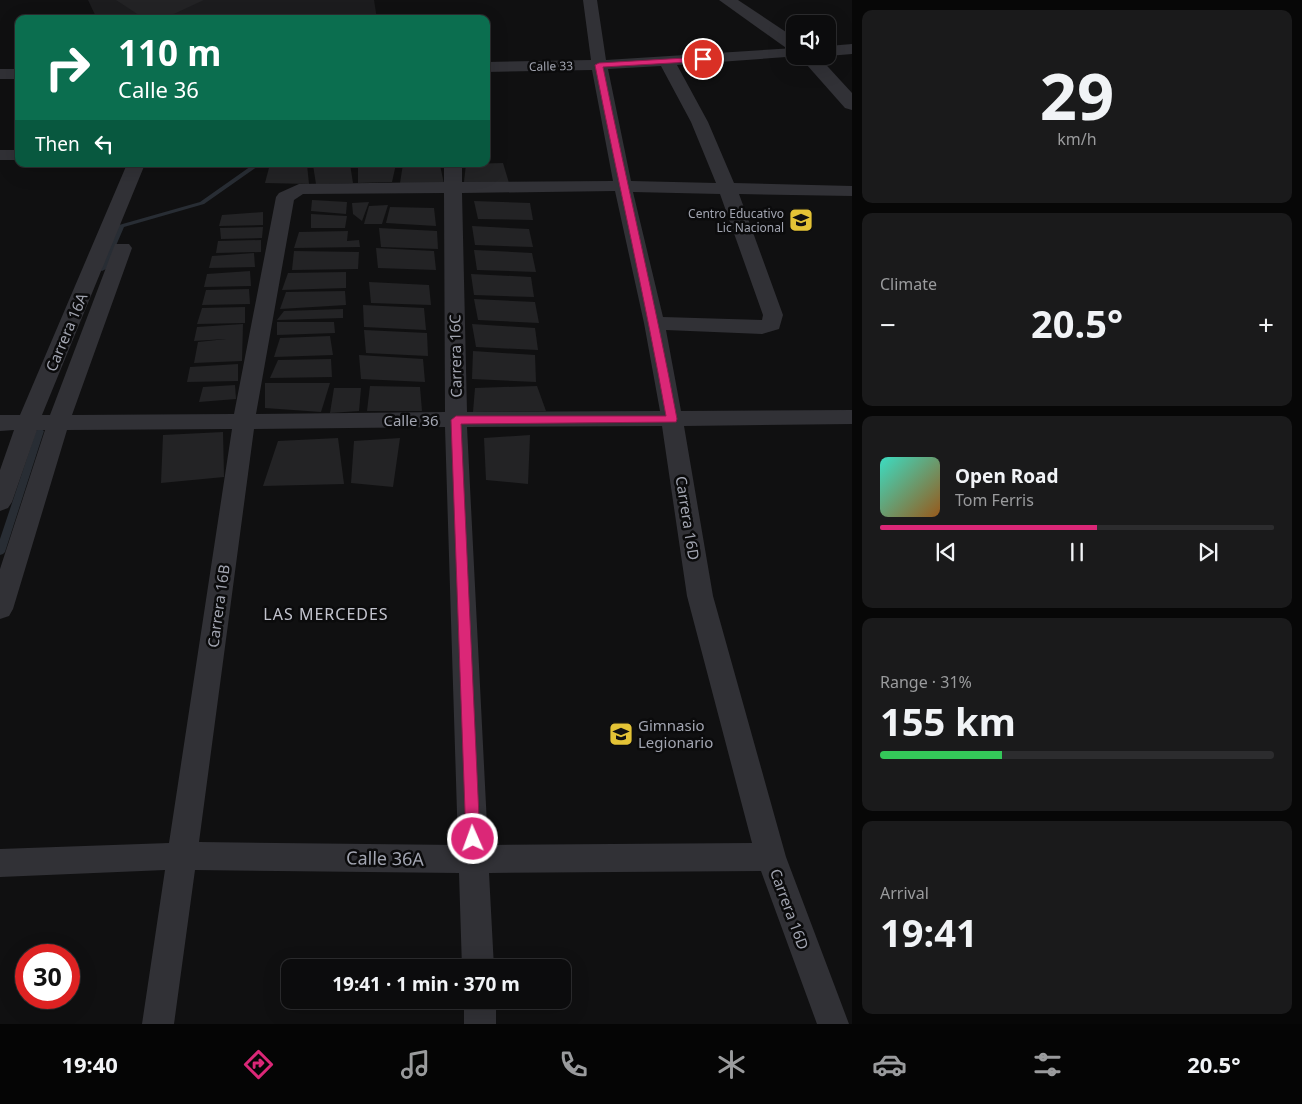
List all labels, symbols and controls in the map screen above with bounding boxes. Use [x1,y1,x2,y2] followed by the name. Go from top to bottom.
[786,15,836,65] map controls
[786,15,836,65] button: sound
[118,29,221,76] text: 110 m
[35,35,100,100] icon: right
[682,38,724,80] pin
[689,45,717,73] icon: arrive
[1040,51,1114,139] text: 29
[529,57,573,75] street label: Calle 33
[118,74,199,104] text: Calle 36
[1057,128,1097,150] text: km/h
[90,130,118,158] icon: left
[35,131,80,157] text: Then
[688,205,784,236] place label: Centro Educativo Lic Nacional
[788,207,814,233] school or university icon: Centro Educativo Lic Nacional
[880,273,937,295] text: Climate
[41,289,92,374] street label: Carrera 16A
[1031,297,1123,349] text: 20.5°
[880,305,896,343] text: −
[1258,305,1274,343] text: +
[444,314,466,398] street label: Carrera 16C
[383,410,439,430] street label: Calle 36
[955,463,1058,489] text: Open Road
[671,475,705,561] street label: Carrera 16D
[955,489,1034,511] text: Tom Ferris
[932,538,960,566] icon: previous
[1063,538,1091,566] icon: pause
[1194,538,1222,566] icon: next
[202,563,234,649] street label: Carrera 16B
[263,603,389,625] district label: LAS MERCEDES
[880,671,972,693] text: Range · 31%
[880,695,1016,747] text: 155 km
[638,715,713,752] place label: Gimnasio Legionario
[608,721,634,747] school or university icon: Gimnasio Legionario
[446,812,498,864] position arrow
[346,845,425,871] street label: Calle 36A
[766,866,814,952] street label: Carrera 16D
[880,882,929,904] text: Arrival
[880,906,978,958] text: 19:41
[15,944,80,1009] speed limit sign: 30
[332,971,520,997] text: 19:41 · 1 min · 370 m
[241,1047,276,1082] icon: directions
[398,1047,433,1082] icon: music
[556,1047,591,1082] icon: phone
[714,1047,749,1082] icon: climate
[872,1047,907,1082] icon: car
[1030,1047,1065,1082] icon: filters
[61,1049,118,1079] text: 19:40
[1187,1049,1241,1079] text: 20.5°

